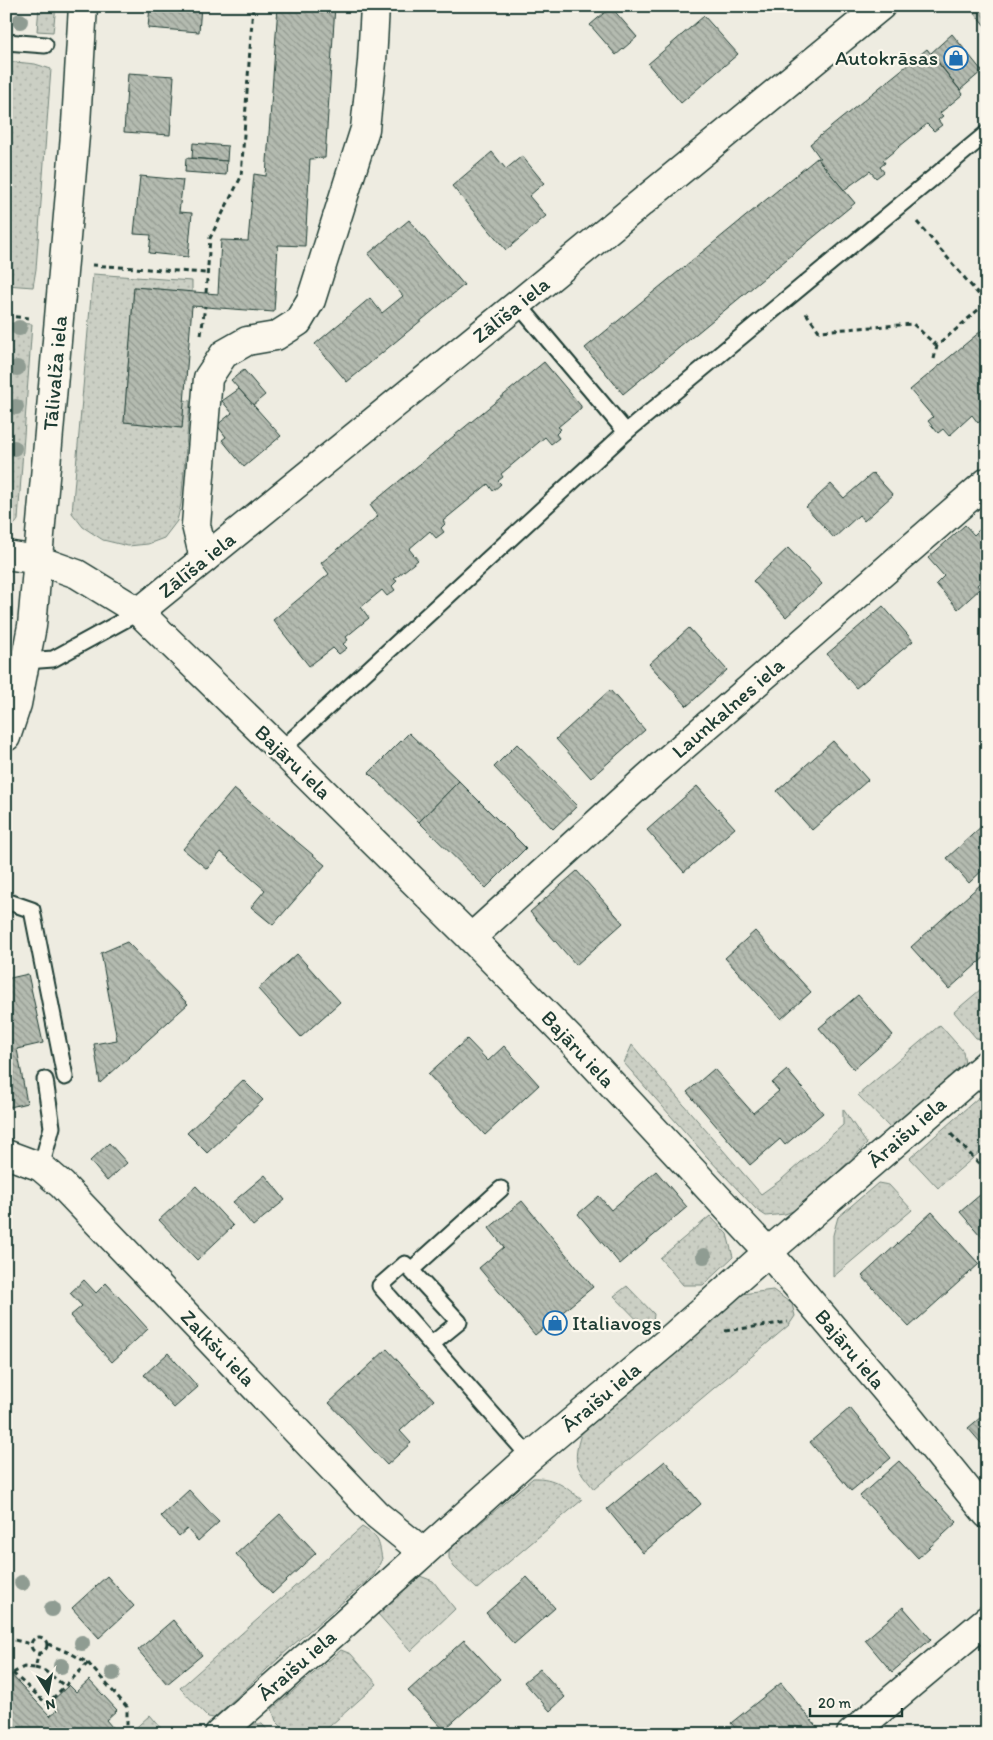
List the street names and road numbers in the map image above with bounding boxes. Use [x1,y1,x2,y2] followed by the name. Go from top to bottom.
[467,271,554,348] street label: Zālīša iela
[37,314,72,432] street label: Tālivalža iela
[153,526,240,603] street label: Zālīša iela
[666,652,789,763] street label: Launkalnes iela
[250,719,337,804] street label: Bajāru iela
[536,1005,620,1092] street label: Bajāru iela
[862,1091,951,1173] street label: Āraišu iela
[176,1304,261,1391] street label: Zalkšu iela
[810,1304,891,1394] street label: Bajāru iela
[556,1356,646,1437] street label: Āraišu iela
[252,1624,341,1706] street label: Āraišu iela

